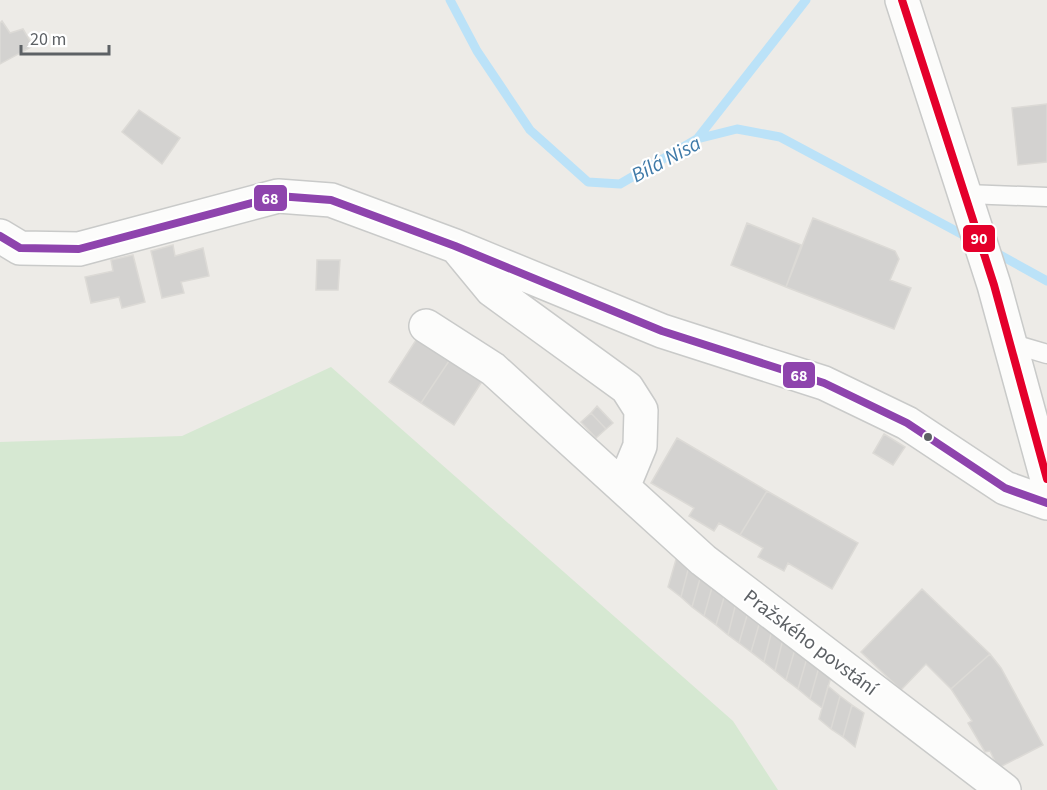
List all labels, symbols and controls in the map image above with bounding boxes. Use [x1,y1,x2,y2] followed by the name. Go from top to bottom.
[21,18,110,56] scale bar
[30,27,66,52] text: 20 m
[626,128,706,190] water label: Bílá Nisa
[253,184,288,212] line badge: 68
[262,188,278,210] text: 68
[962,224,996,253] line badge: 90
[971,228,987,250] text: 90
[782,361,816,389] line badge: 68
[791,365,807,387] text: 68
[922,431,934,443] unlabelled marker
[738,583,884,703] street label: Pražského povstání

